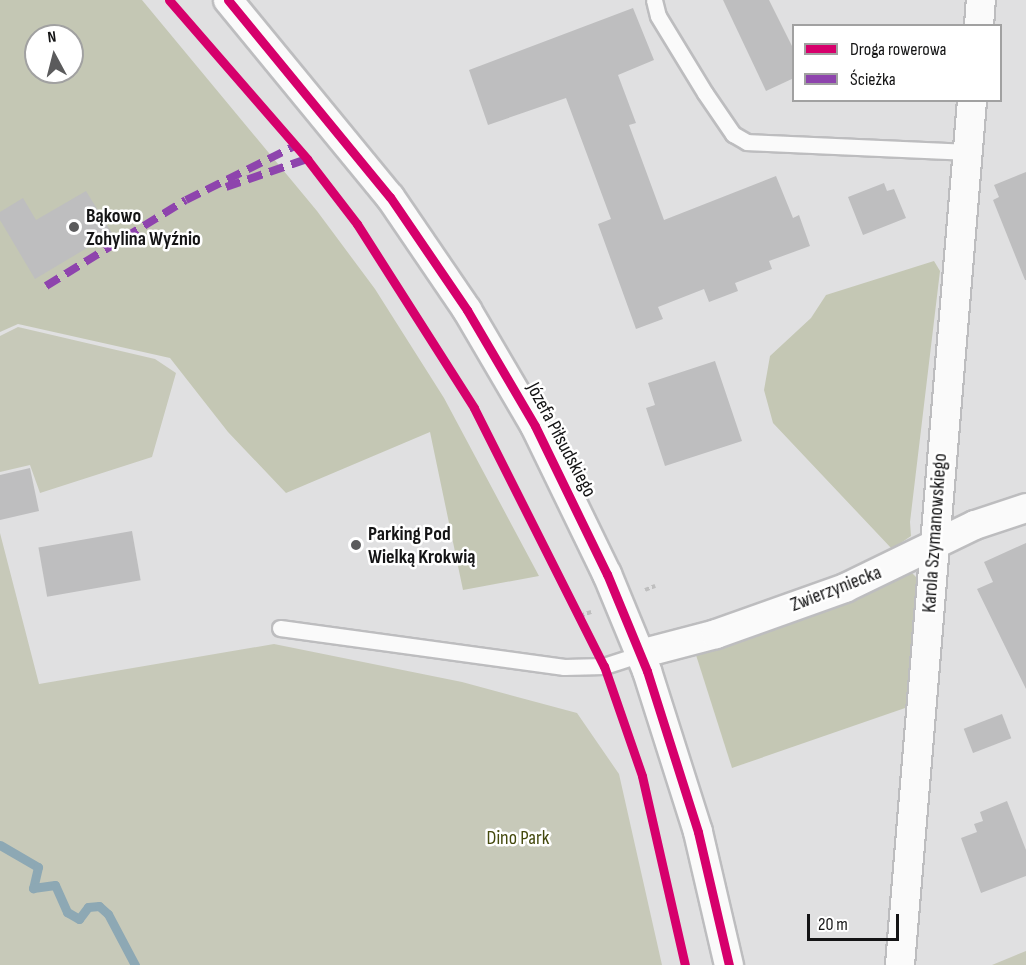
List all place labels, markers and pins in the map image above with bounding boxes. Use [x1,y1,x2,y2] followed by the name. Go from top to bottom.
[86,204,201,251] place label: Bąkowo Zohylina Wyźnio
[67,220,81,234] marker: Bąkowo Zohylina Wyźnio
[368,522,476,569] place label: Parking Pod Wielką Krokwią
[349,538,363,552] marker: Parking Pod Wielką Krokwią

